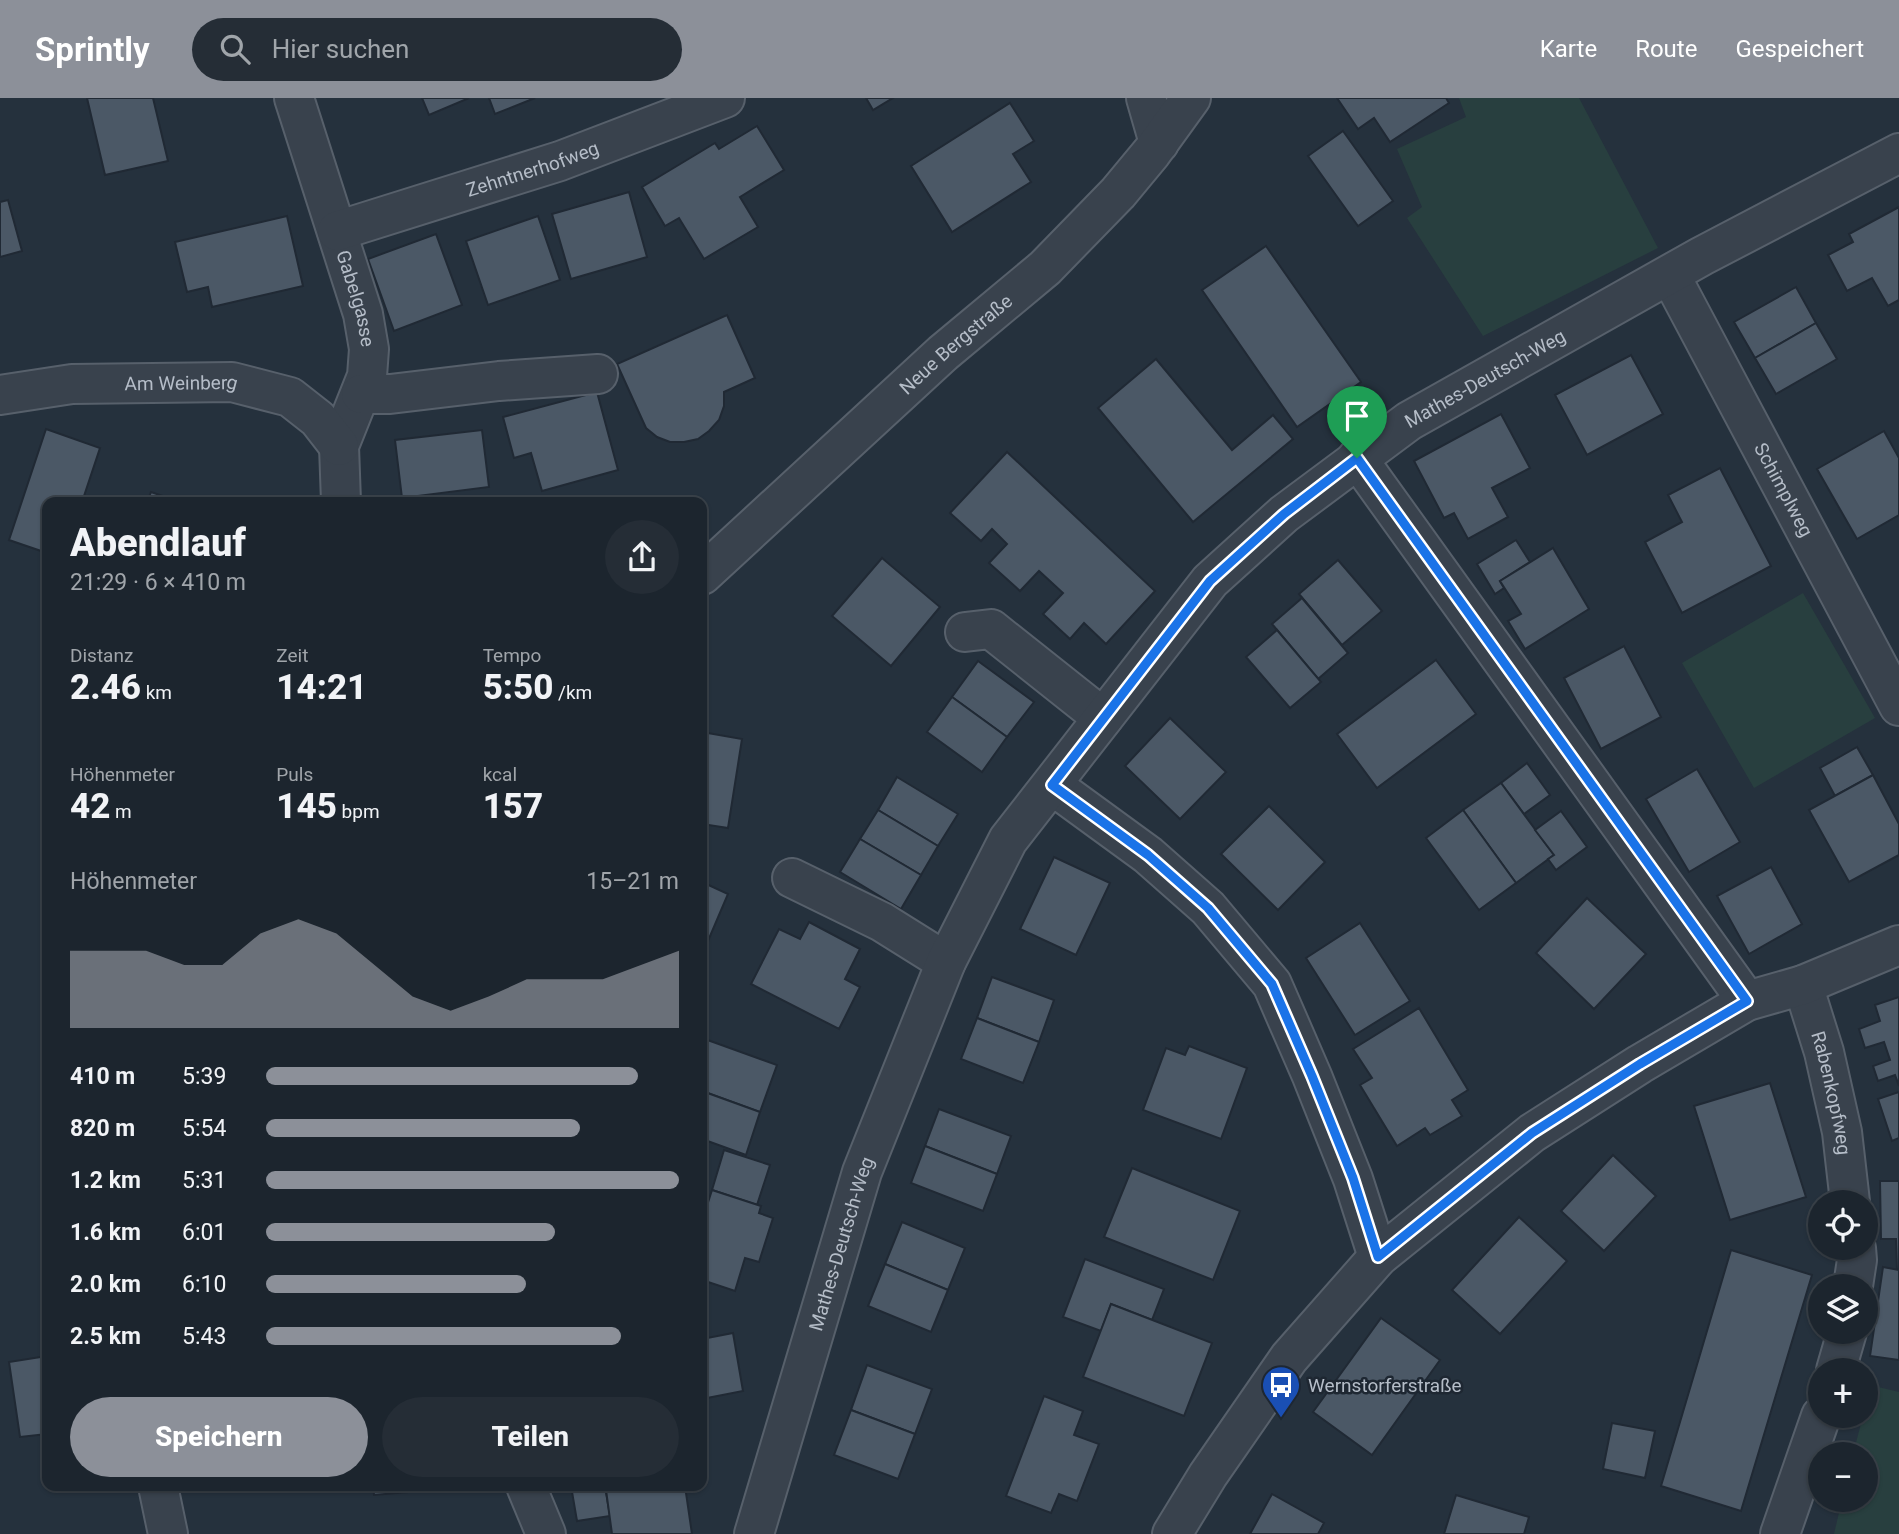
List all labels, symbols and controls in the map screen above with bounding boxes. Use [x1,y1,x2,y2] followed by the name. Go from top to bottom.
[192,18,682,81] search box
[35,30,150,69] text: Sprintly
[216,30,254,68] icon: search
[272,34,409,64] text: Hier suchen
[1540,35,1597,63] text: Karte
[1635,35,1697,63] text: Route
[1735,35,1864,63] text: Gespeichert
[463,136,602,202] street label: Zehntnerhofweg
[331,247,379,348] street label: Gabelgasse
[895,289,1017,399] street label: Neue Bergstraße
[1401,324,1570,433] street label: Mathes-Deutsch-Weg
[124,370,240,395] street label: Am Weinberg
[1327,386,1387,458] pin
[1338,397,1376,435] icon: arrive
[1749,439,1818,541] street label: Schimplweg
[605,520,679,594] button: share
[70,521,246,565] text: Abendlauf
[70,569,246,596] text: 21:29 · 6 × 410 m
[70,644,133,667] text: Distanz
[276,644,308,667] text: Zeit
[483,644,541,667] text: Tempo
[70,667,141,708] text: 2.46
[276,667,367,708] text: 14:21
[483,667,553,708] text: 5:50
[141,681,172,704] text: km
[553,681,592,704] text: /km
[70,763,175,786] text: Höhenmeter
[276,763,313,786] text: Puls
[483,763,517,786] text: kcal
[70,786,110,827] text: 42
[276,786,337,827] text: 145
[483,786,543,827] text: 157
[110,800,132,823] text: m
[337,800,380,823] text: bpm
[70,868,197,895] text: Höhenmeter
[586,868,679,895] text: 15–21 m
[1806,1028,1856,1156] street label: Rabenkopfweg
[70,1063,135,1090] text: 410 m
[182,1063,226,1090] text: 5:39
[70,1115,135,1142] text: 820 m
[182,1115,226,1142] text: 5:54
[804,1153,879,1334] street label: Mathes-Deutsch-Weg
[70,1167,141,1194] text: 1.2 km
[182,1167,226,1194] text: 5:31
[1808,1190,1878,1512] map controls
[1808,1190,1878,1260] button: locate
[70,1219,141,1246] text: 1.6 km
[182,1219,226,1246] text: 6:01
[70,1271,141,1298] text: 2.0 km
[182,1271,226,1298] text: 6:10
[1808,1274,1878,1344] button: layers
[70,1323,141,1350] text: 2.5 km
[182,1323,226,1350] text: 5:43
[1808,1358,1878,1428] button: +
[1260,1364,1302,1419] bus stop icon: Wernstorferstraße
[1308,1374,1462,1397] place label: Wernstorferstraße
[70,1397,368,1477] button: Speichern
[382,1397,679,1477] button: Teilen
[1808,1442,1878,1512] button: −

